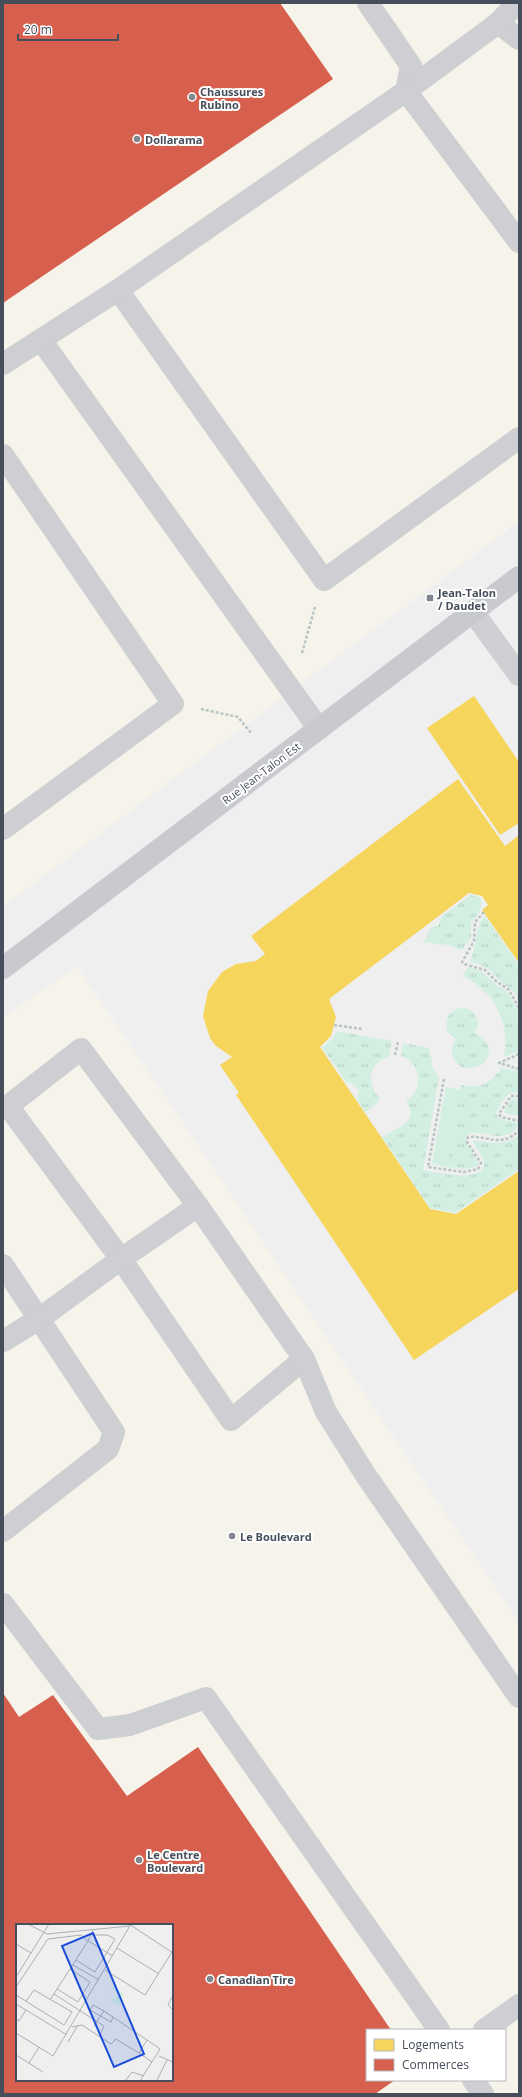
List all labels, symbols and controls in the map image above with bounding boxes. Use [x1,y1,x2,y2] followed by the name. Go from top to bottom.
[18,16,118,42] scale bar
[24,21,52,38] text: 20 m
[200,84,264,112] place label: Chaussures Rubino
[187,92,197,102] marker: Chaussures Rubino
[145,132,202,147] place label: Dollarama
[132,134,142,144] marker: Dollarama
[437,585,496,613] place label: Jean-Talon / Daudet
[425,593,435,603] marker: Jean-Talon / Daudet
[219,739,303,807] street label: Rue Jean-Talon Est
[240,1529,312,1544] place label: Le Boulevard
[227,1531,237,1541] marker: Le Boulevard
[147,1847,203,1875] place label: Le Centre Boulevard
[134,1855,144,1865] marker: Le Centre Boulevard
[16,1924,173,2081] inset map
[218,1972,294,1987] place label: Canadian Tire
[205,1974,215,1984] marker: Canadian Tire
[366,2029,506,2081] legend
[402,2036,464,2053] text: Logements
[402,2056,469,2073] text: Commerces

